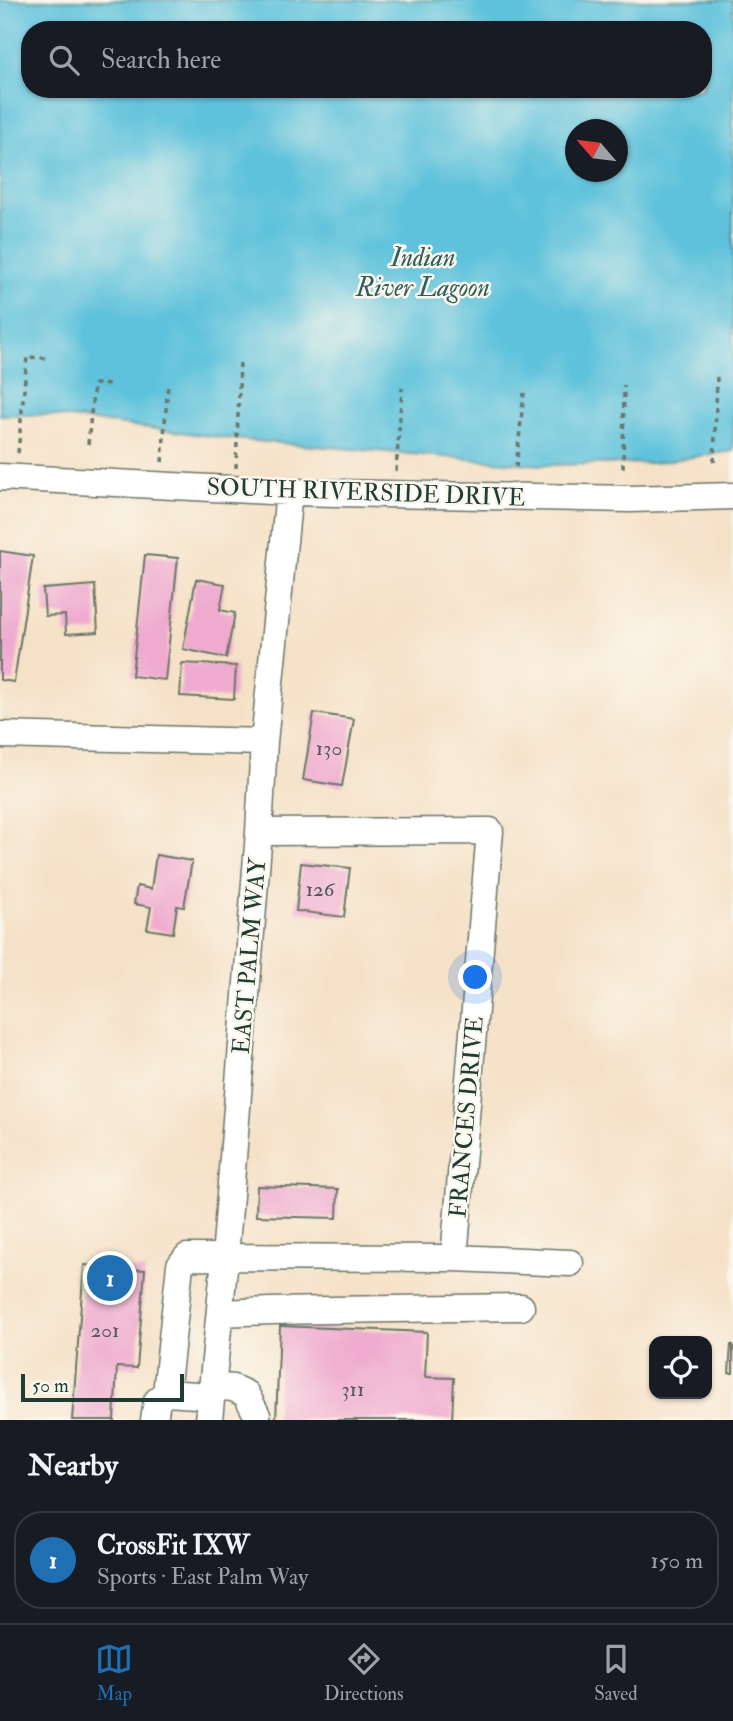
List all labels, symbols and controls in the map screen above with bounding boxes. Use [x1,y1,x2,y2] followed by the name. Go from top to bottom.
[21,21,712,98] search box
[45,41,83,79] icon: search
[101,44,221,76] text: Search here
[565,119,628,182] north arrow
[355,242,490,304] water label: Indian River Lagoon
[206,471,526,514] street label: SOUTH RIVERSIDE DRIVE
[316,735,342,762] house number: 130
[225,856,274,1056] street label: EAST PALM WAY
[306,876,336,903] house number: 126
[458,960,492,994] your location
[442,1015,491,1219] street label: FRANCES DRIVE
[87,1252,133,1304] pin: 1
[91,1317,119,1344] house number: 201
[649,1336,712,1399] map controls
[649,1336,712,1399] button: locate
[21,1371,184,1403] scale bar
[32,1374,69,1398] text: 50 m
[341,1376,365,1403] house number: 311
[28,1447,118,1484] text: Nearby
[97,1530,249,1562] text: CrossFit IXW
[49,1546,57,1575] text: 1
[650,1546,703,1575] text: 150 m
[97,1562,308,1591] text: Sports · East Palm Way
[95,1640,133,1706] tab: Map
[324,1640,404,1706] tab: Directions
[594,1640,638,1706] tab: Saved

